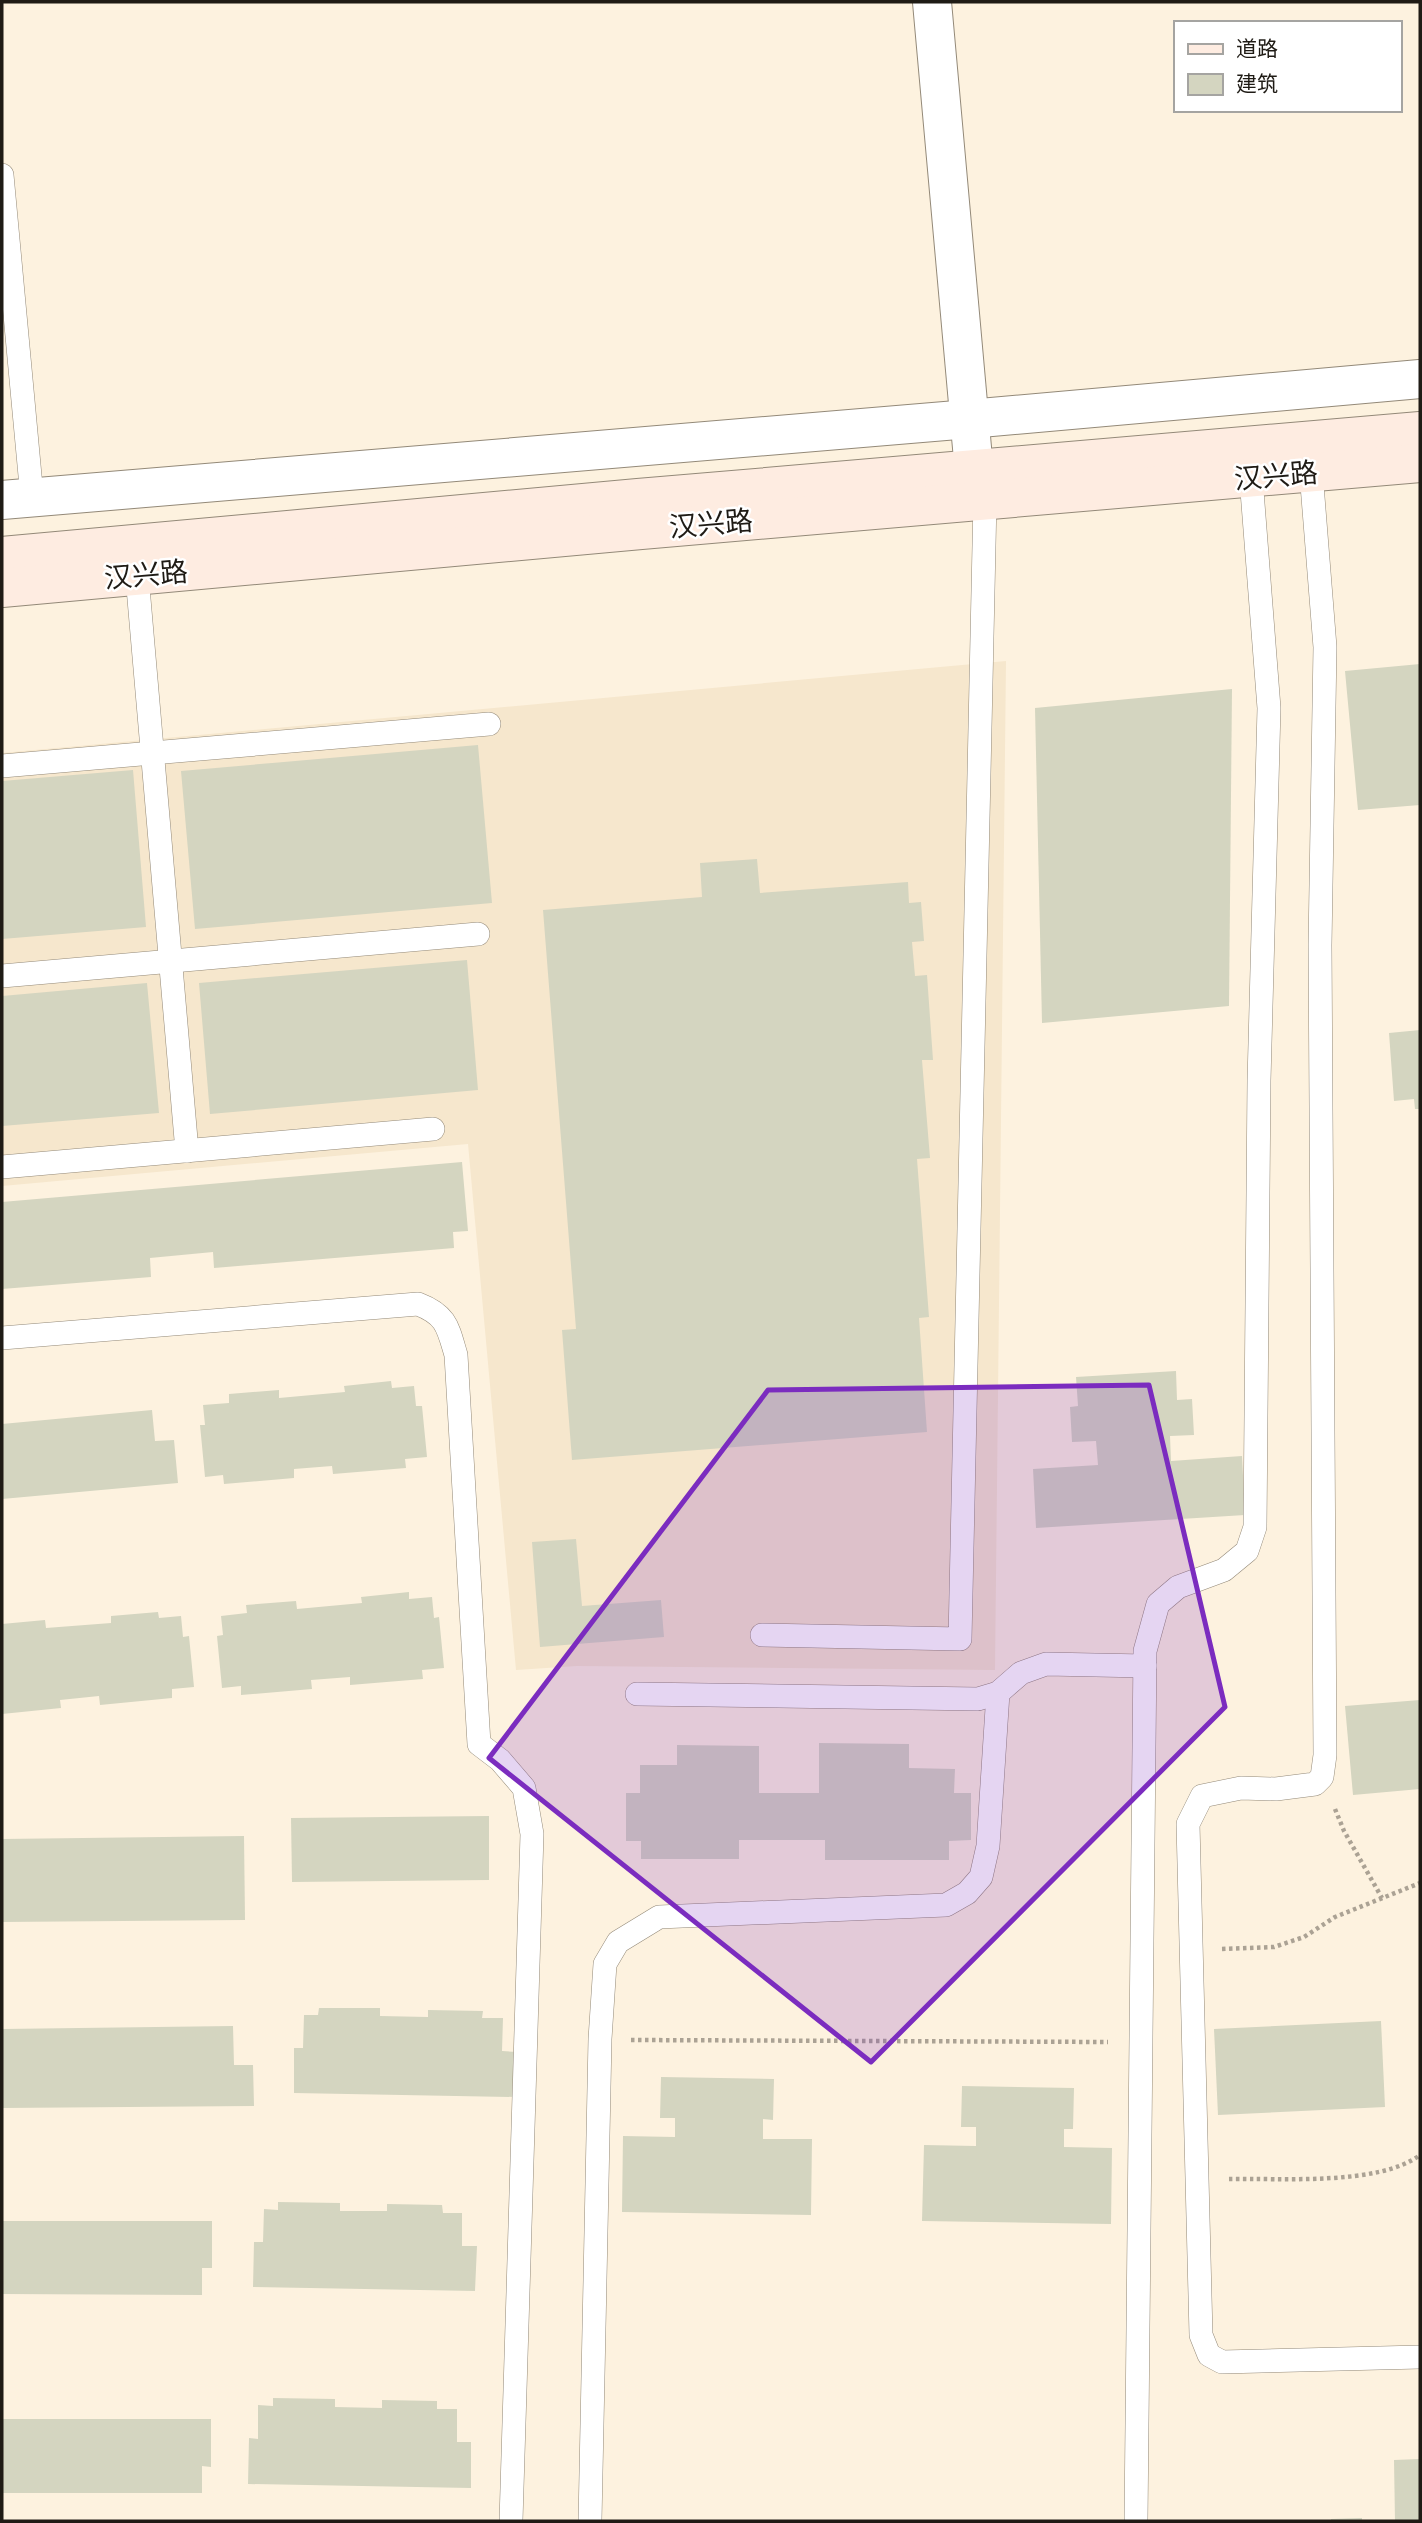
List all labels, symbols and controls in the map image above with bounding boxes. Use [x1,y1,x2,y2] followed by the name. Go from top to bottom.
[1174,21,1401,112] legend
[1236,34,1278,64] text: 道路
[1236,69,1278,99] text: 建筑
[1232,452,1320,500] street label: 汉兴路
[667,500,755,548] street label: 汉兴路
[102,551,190,599] street label: 汉兴路

